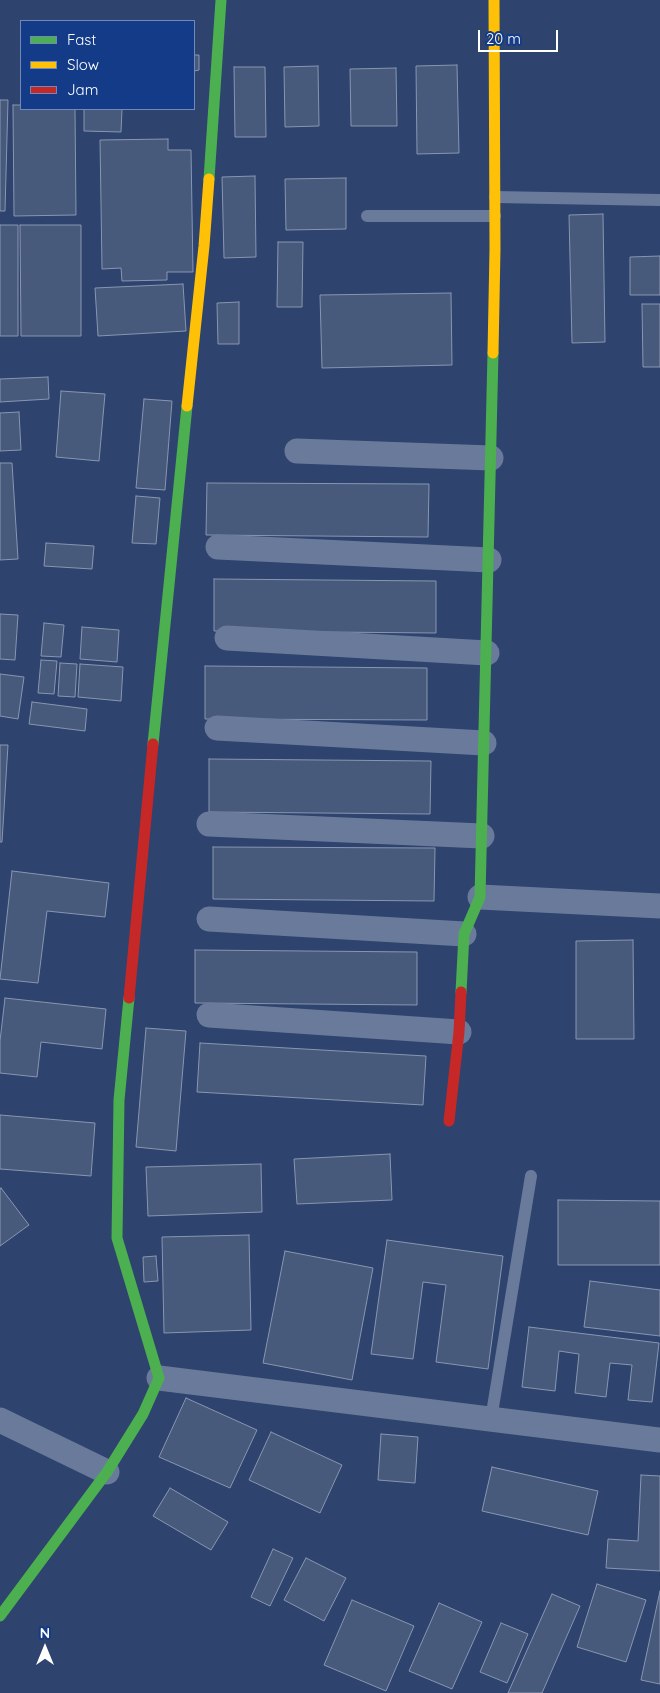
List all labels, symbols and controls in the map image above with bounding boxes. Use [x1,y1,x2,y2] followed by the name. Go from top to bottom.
[20,20,195,110] legend
[480,20,560,52] scale bar
[486,29,521,48] text: 20 m
[67,30,96,49] text: Fast
[67,55,99,74] text: Slow
[67,80,98,99] text: Jam
[20,1623,70,1673] north arrow
[40,1624,50,1642] text: N

